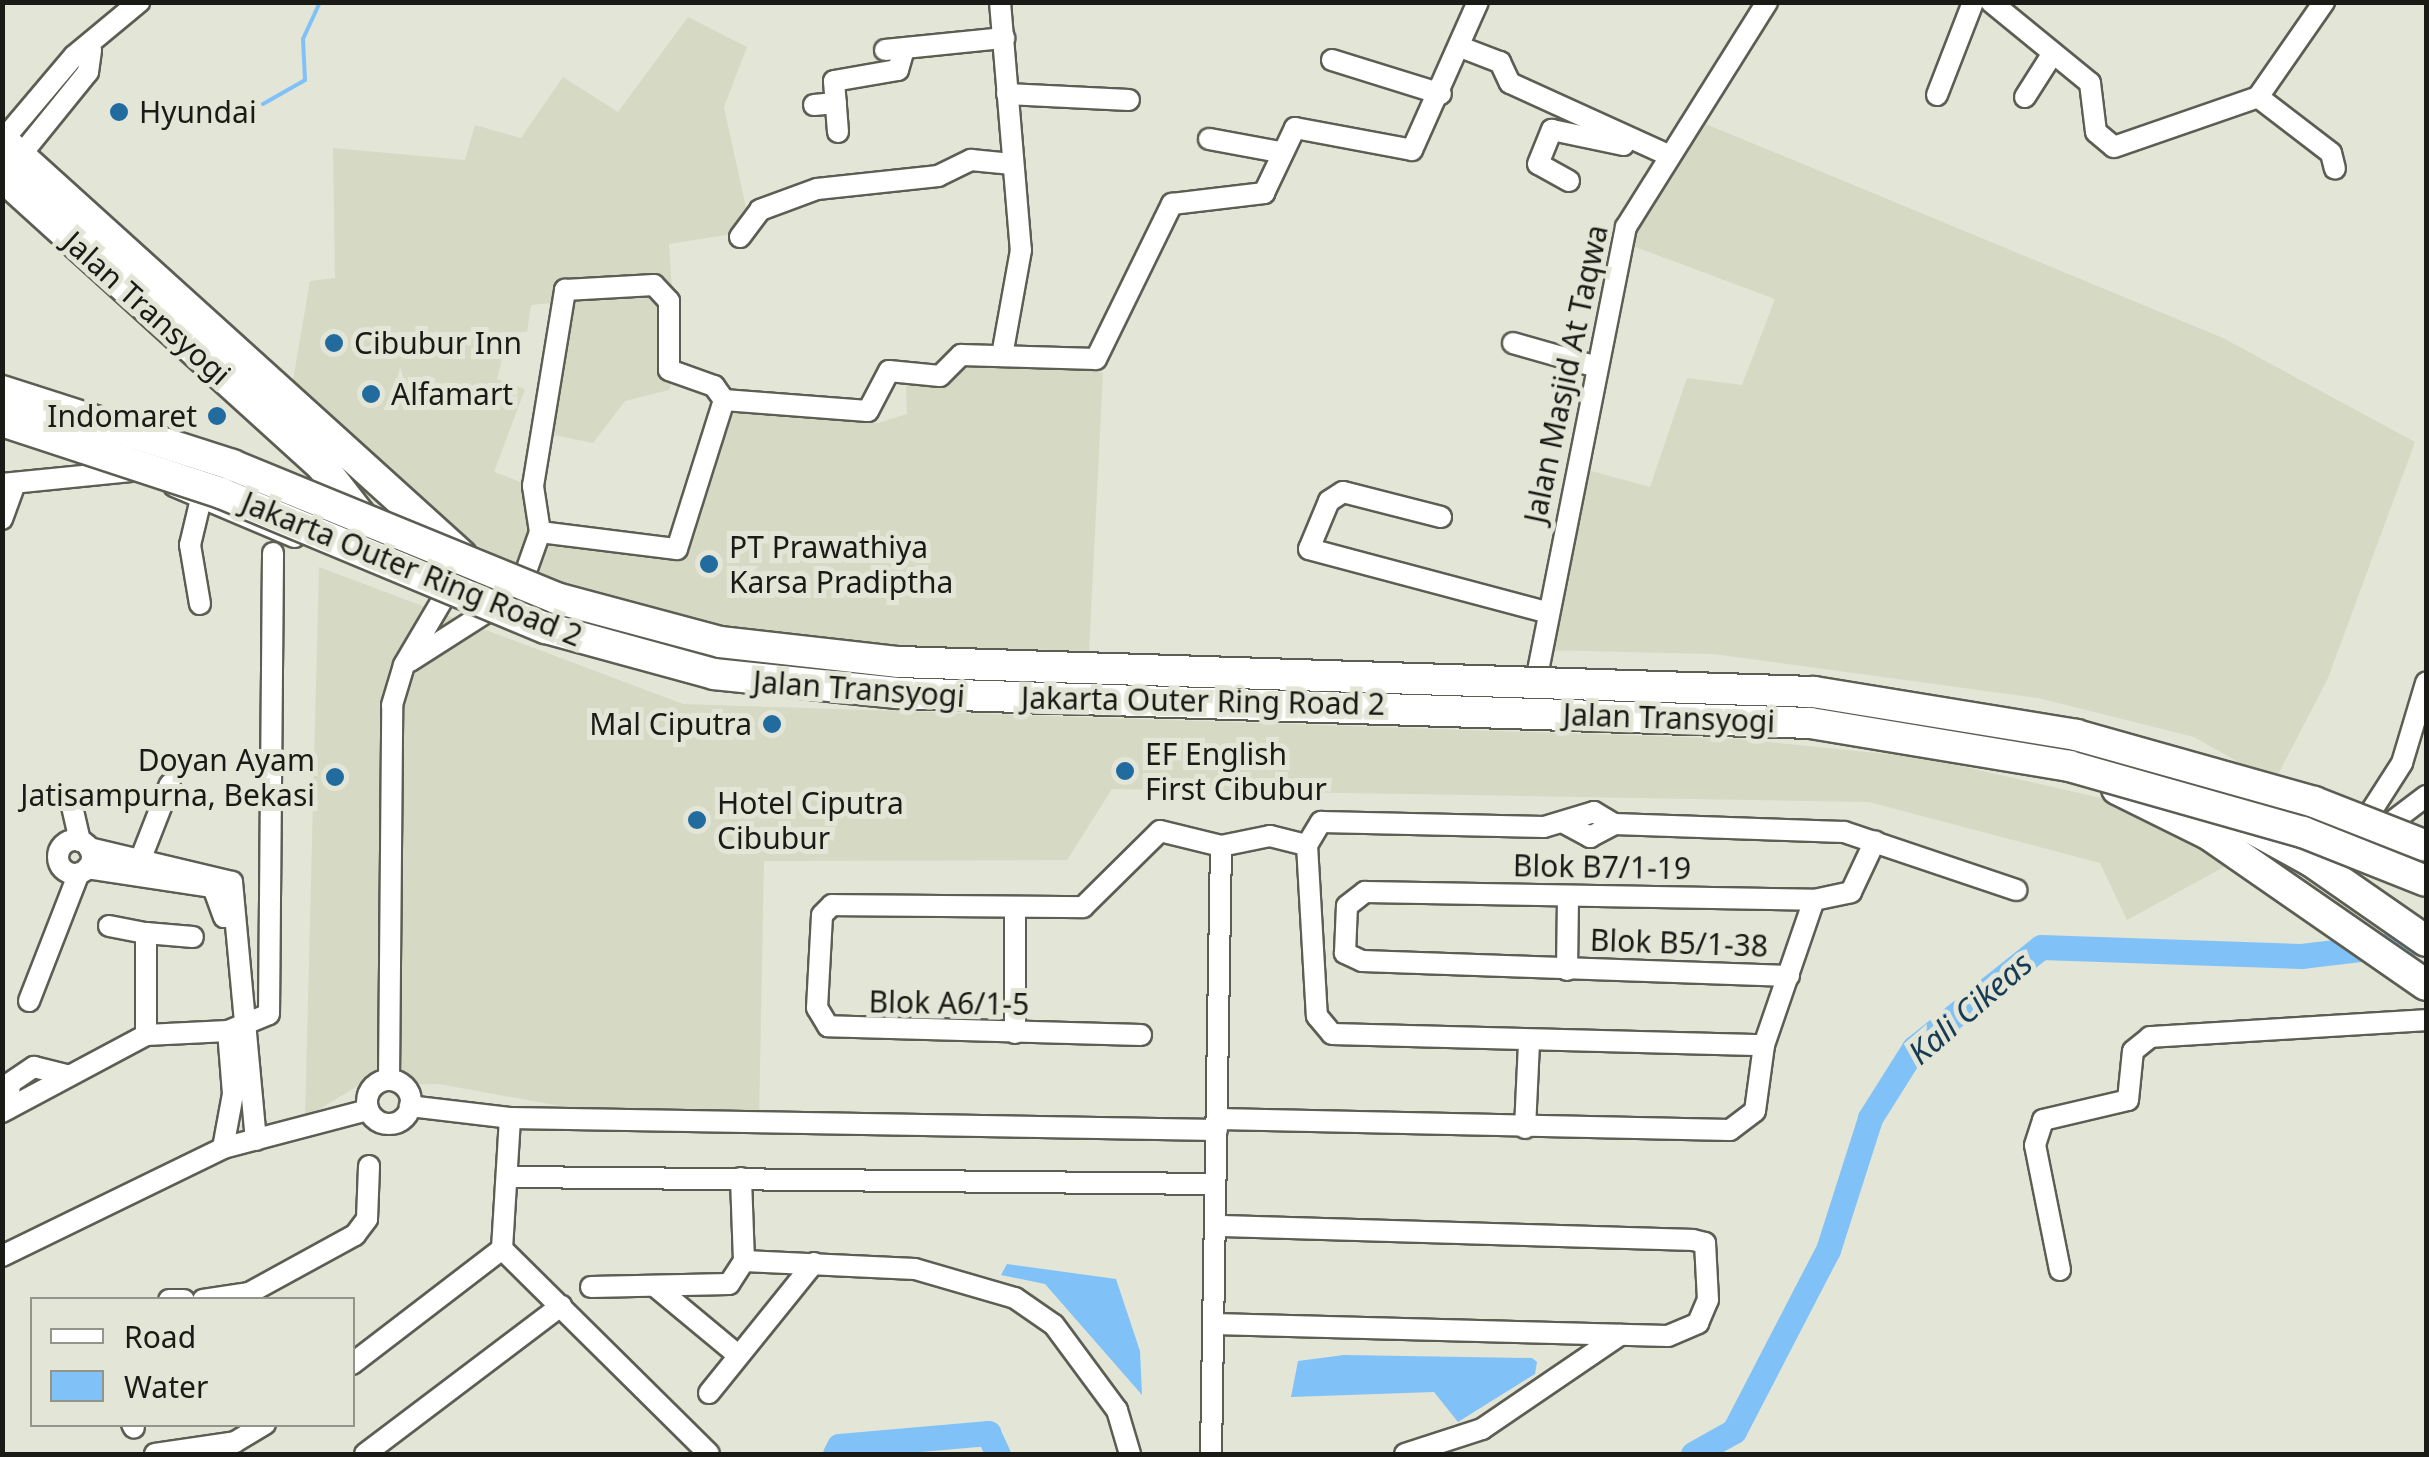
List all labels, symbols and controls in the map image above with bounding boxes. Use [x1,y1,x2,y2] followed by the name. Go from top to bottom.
[139,94,257,130] place label: Hyundai
[108,101,130,123] marker: Hyundai
[1517,222,1615,526] street label: Jalan Masjid At Taqwa
[56,224,238,392] street label: Jalan Transyogi
[354,325,522,361] place label: Cibubur Inn
[323,332,345,354] marker: Cibubur Inn
[391,376,513,412] place label: Alfamart
[360,383,382,405] marker: Alfamart
[47,398,197,434] place label: Indomaret
[206,405,228,427] marker: Indomaret
[237,484,587,654] street label: Jakarta Outer Ring Road 2
[729,529,953,600] place label: PT Prawathiya Karsa Pradiptha
[698,553,720,575] marker: PT Prawathiya Karsa Pradiptha
[752,664,966,714] street label: Jalan Transyogi
[1021,680,1385,722] street label: Jakarta Outer Ring Road 2
[1562,696,1776,740] street label: Jalan Transyogi
[589,706,752,742] place label: Mal Ciputra
[761,713,783,735] marker: Mal Ciputra
[1145,736,1327,806] place label: EF English First Cibubur
[20,742,315,812] place label: Doyan Ayam Jatisampurna, Bekasi
[1114,760,1136,782] marker: EF English First Cibubur
[324,766,346,788] marker: Doyan Ayam Jatisampurna, Bekasi
[717,785,904,856] place label: Hotel Ciputra Cibubur
[686,809,708,831] marker: Hotel Ciputra Cibubur
[1513,847,1691,887] street label: Blok B7/1-19
[1589,922,1769,964] street label: Blok B5/1-38
[1900,944,2040,1072] water label: Kali Cikeas
[868,984,1030,1022] street label: Blok A6/1-5
[30,1297,355,1427] legend
[124,1316,196,1357] text: Road
[124,1366,208,1407] text: Water

